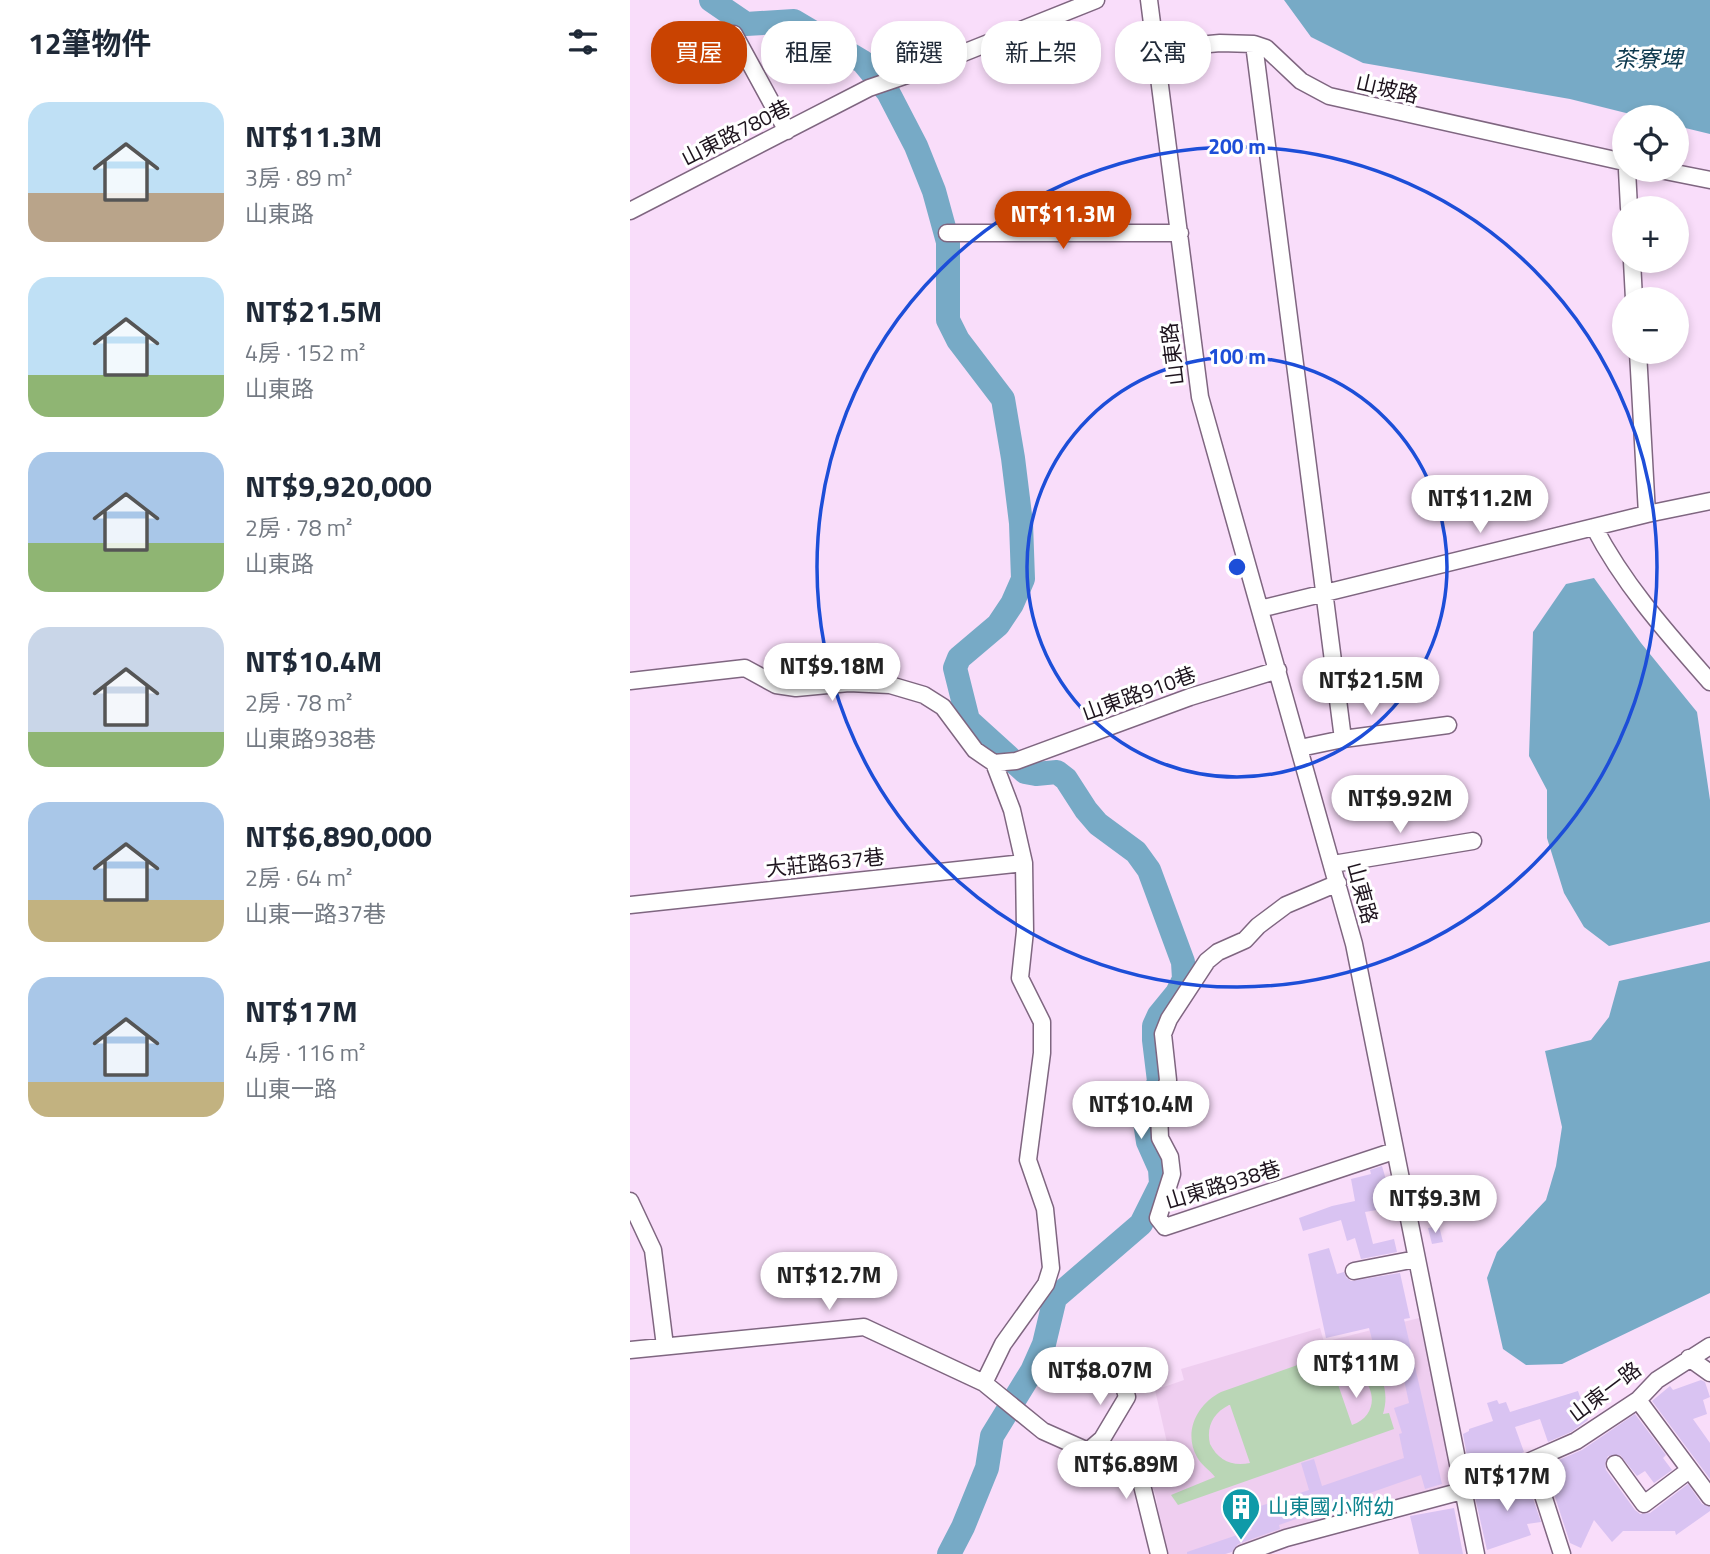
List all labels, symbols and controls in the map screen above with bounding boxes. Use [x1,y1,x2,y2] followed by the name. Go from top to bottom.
[28,20,152,66] text: 12筆物件
[651,21,747,84] chip: 買屋
[761,21,857,84] chip: 租屋
[871,21,967,84] chip: 篩選
[981,21,1101,84] chip: 新上架
[1115,21,1211,84] chip: 公寓
[564,23,602,61] icon: filters
[1614,41,1686,76] water label: 茶寮埤
[1353,65,1422,111] street label: 山坡路
[675,91,796,173] street label: 山東路780巷
[1612,105,1689,364] map controls
[1612,105,1689,182] button: locate
[245,113,382,159] text: NT$11.3M
[84,130,168,214] icon: home
[1208,130,1266,162] text: 200 m
[245,160,352,195] text: 3房 · 89 m²
[991,191,1135,251] pin: NT$11.3M
[245,196,314,231] text: 山東路
[1010,196,1116,231] text: NT$11.3M
[1612,196,1689,273] button: +
[1612,287,1689,364] button: −
[245,288,382,334] text: NT$21.5M
[84,305,168,389] icon: home
[1152,321,1192,387] street label: 山東路
[245,335,365,370] text: 4房 · 152 m²
[1208,340,1266,372] text: 100 m
[245,371,314,406] text: 山東路
[245,463,432,509] text: NT$9,920,000
[1408,476,1552,535] pin: NT$11.2M
[84,480,168,564] icon: home
[1427,480,1533,515] text: NT$11.2M
[245,510,352,545] text: 2房 · 78 m²
[245,546,314,581] text: 山東路
[1225,555,1249,579] centre of rings
[245,638,382,684] text: NT$10.4M
[760,644,904,703] pin: NT$9.18M
[779,648,885,683] text: NT$9.18M
[84,655,168,739] icon: home
[1077,658,1200,728] street label: 山東路910巷
[1299,658,1443,717] pin: NT$21.5M
[1318,662,1424,697] text: NT$21.5M
[245,685,352,720] text: 2房 · 78 m²
[245,721,376,756] text: 山東路938巷
[1328,776,1472,835] pin: NT$9.92M
[1347,780,1453,815] text: NT$9.92M
[245,813,432,859] text: NT$6,890,000
[84,830,168,914] icon: home
[764,840,886,884] street label: 大莊路637巷
[1339,858,1387,927] street label: 山東路
[245,860,352,895] text: 2房 · 64 m²
[245,896,386,931] text: 山東一路37巷
[245,988,358,1034] text: NT$17M
[84,1005,168,1089] icon: home
[245,1035,365,1070] text: 4房 · 116 m²
[245,1071,337,1106] text: 山東一路
[1069,1082,1213,1141] pin: NT$10.4M
[1088,1086,1194,1121] text: NT$10.4M
[1161,1151,1284,1217] street label: 山東路938巷
[1370,1176,1500,1235] pin: NT$9.3M
[1389,1180,1481,1215] text: NT$9.3M
[757,1252,901,1312] pin: NT$12.7M
[776,1257,882,1292] text: NT$12.7M
[1299,1340,1413,1400] pin: NT$11M
[1313,1345,1399,1380] text: NT$11M
[1028,1348,1172,1407] pin: NT$8.07M
[1047,1352,1153,1387] text: NT$8.07M
[1561,1353,1648,1429] street label: 山東一路
[1054,1442,1198,1501] pin: NT$6.89M
[1073,1446,1179,1481] text: NT$6.89M
[1450,1454,1564,1513] pin: NT$17M
[1464,1458,1550,1493] text: NT$17M
[1220,1486,1262,1541] building icon: 山東國小附幼
[1268,1490,1394,1522] place label: 山東國小附幼

